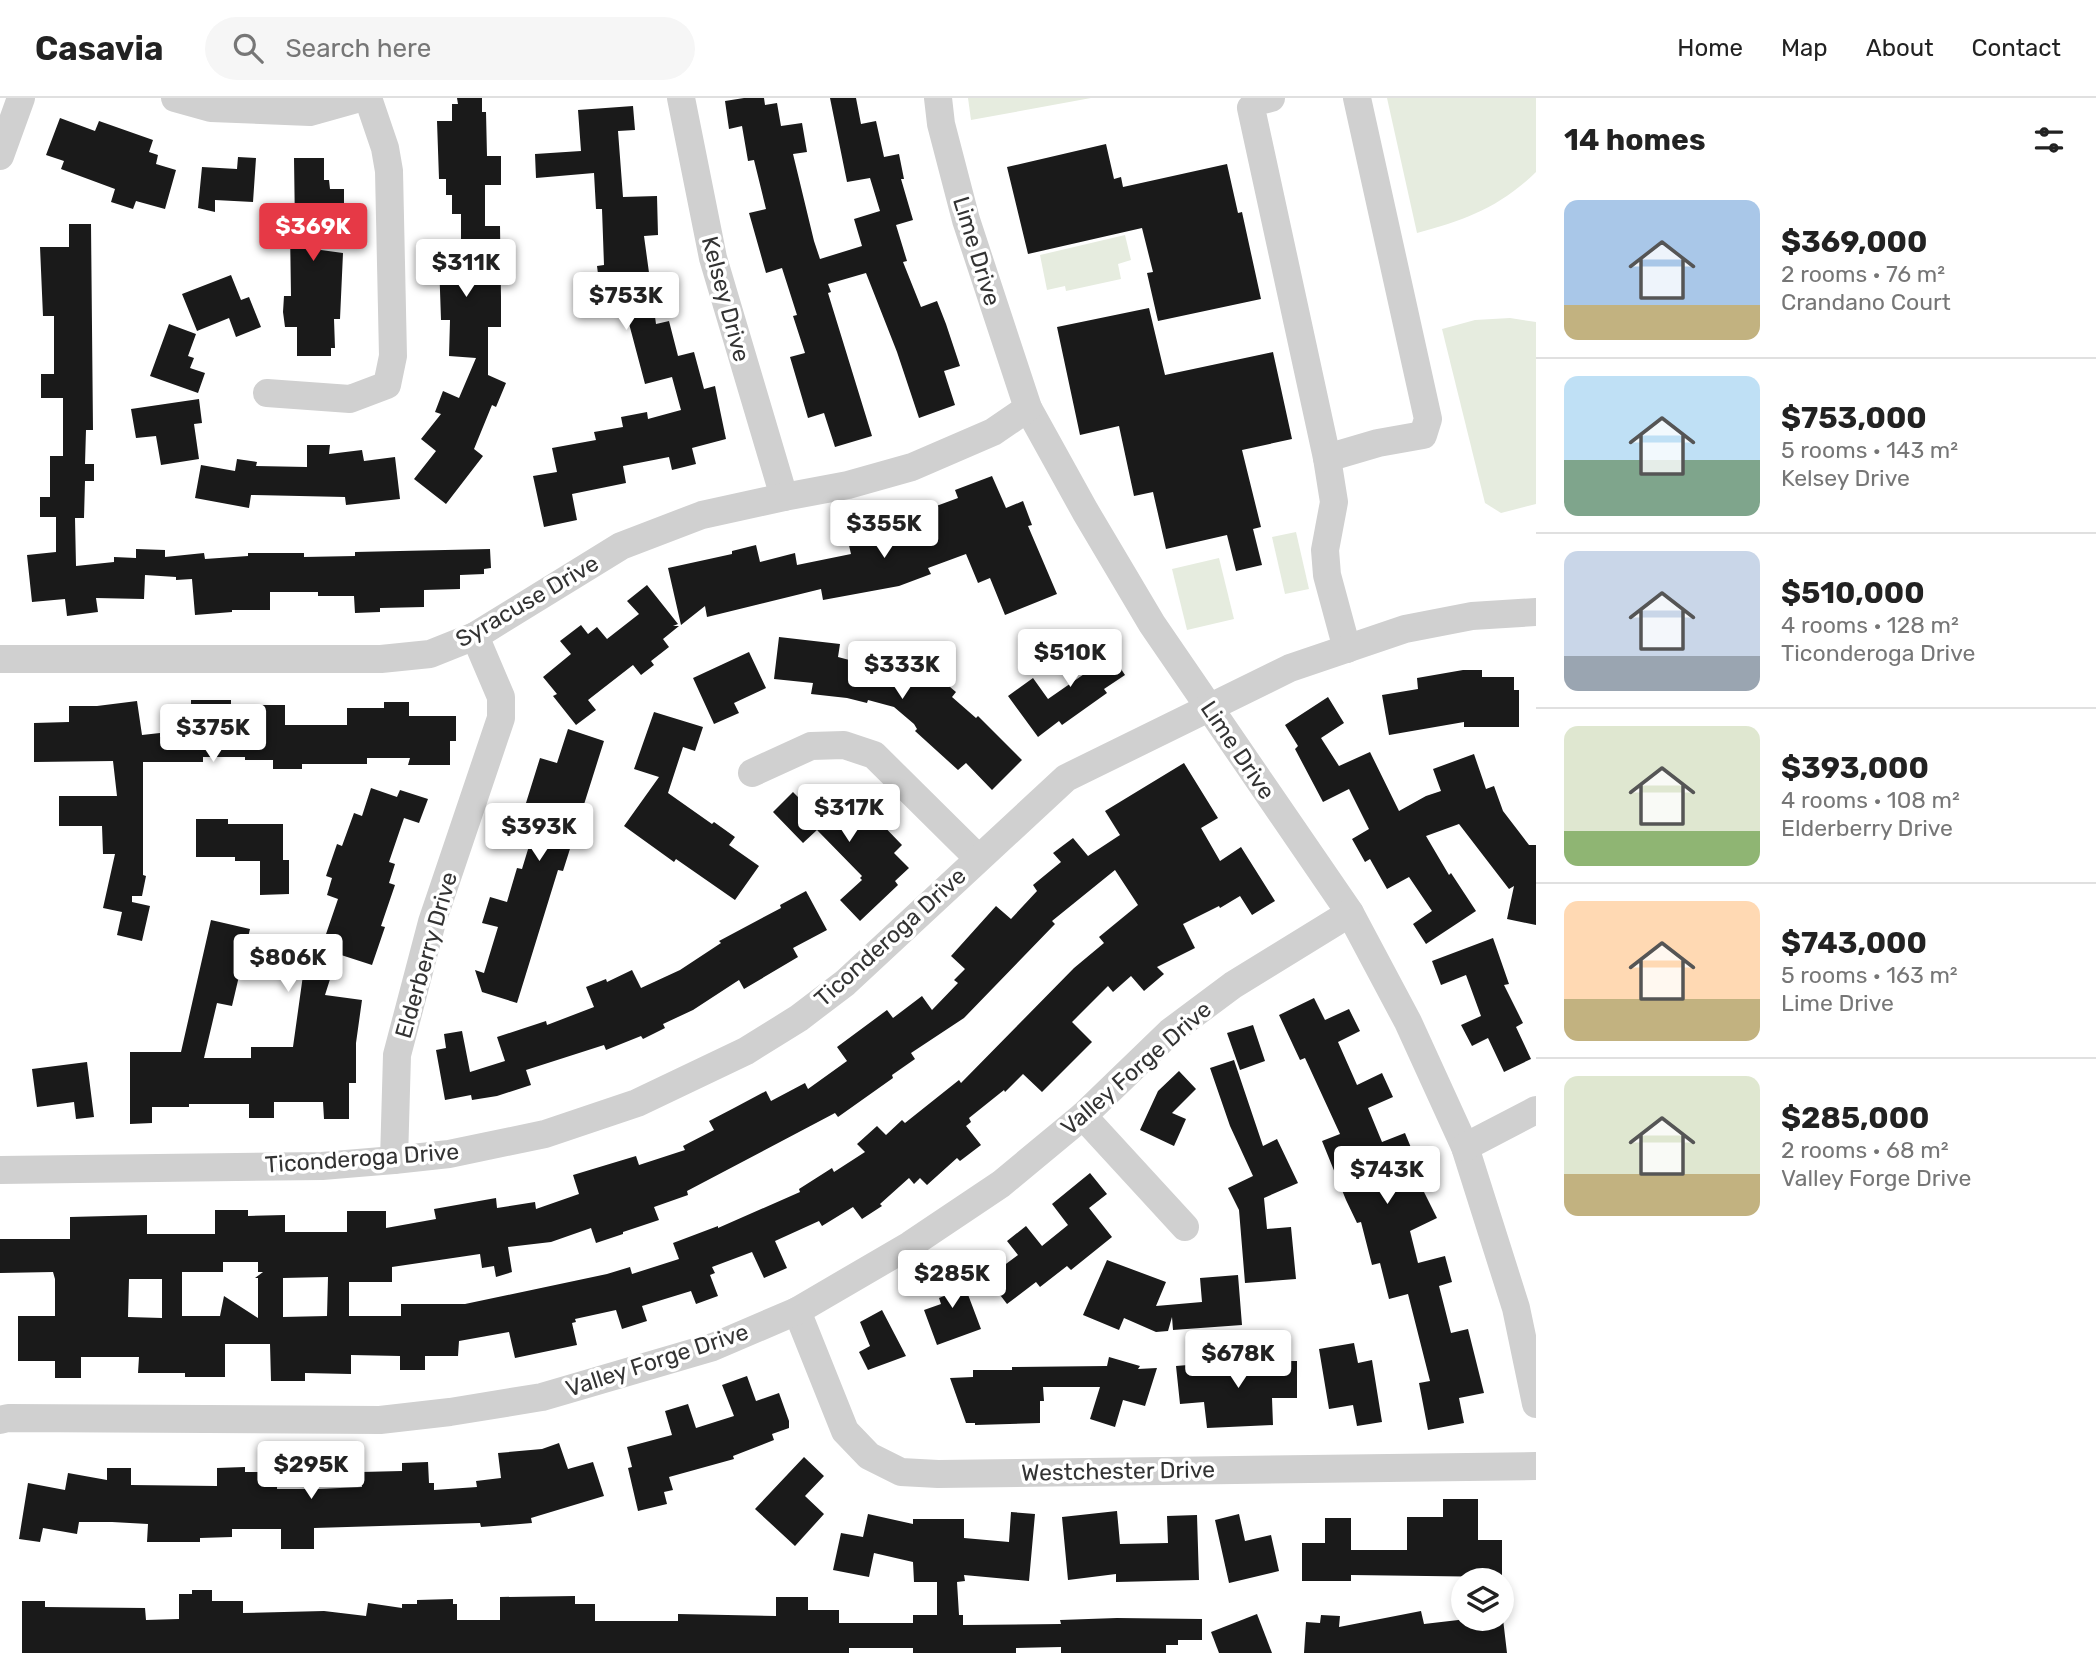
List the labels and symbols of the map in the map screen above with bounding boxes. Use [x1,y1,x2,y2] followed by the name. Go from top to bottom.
[947,193,1007,309] street label: Lime Drive
[264,204,362,263] pin: $369K
[696,233,756,365] street label: Kelsey Drive
[417,240,515,299] pin: $311K
[577,272,675,332] pin: $753K
[835,500,933,560] pin: $355K
[451,549,603,653] street label: Syracuse Drive
[1021,630,1119,689] pin: $510K
[853,642,951,701] pin: $333K
[1195,695,1281,805] street label: Lime Drive
[164,704,262,764] pin: $375K
[800,784,898,844] pin: $317K
[490,804,588,863] pin: $393K
[808,862,972,1012] street label: Ticonderoga Drive
[389,868,463,1042] street label: Elderberry Drive
[239,934,337,994] pin: $806K
[1055,995,1217,1141] street label: Valley Forge Drive
[264,1137,460,1179] street label: Ticonderoga Drive
[1338,1146,1436,1206] pin: $743K
[903,1250,1001,1310] pin: $285K
[562,1317,752,1403] street label: Valley Forge Drive
[1189,1330,1287,1390] pin: $678K
[262,1442,360,1501] pin: $295K
[1021,1455,1215,1487] street label: Westchester Drive

